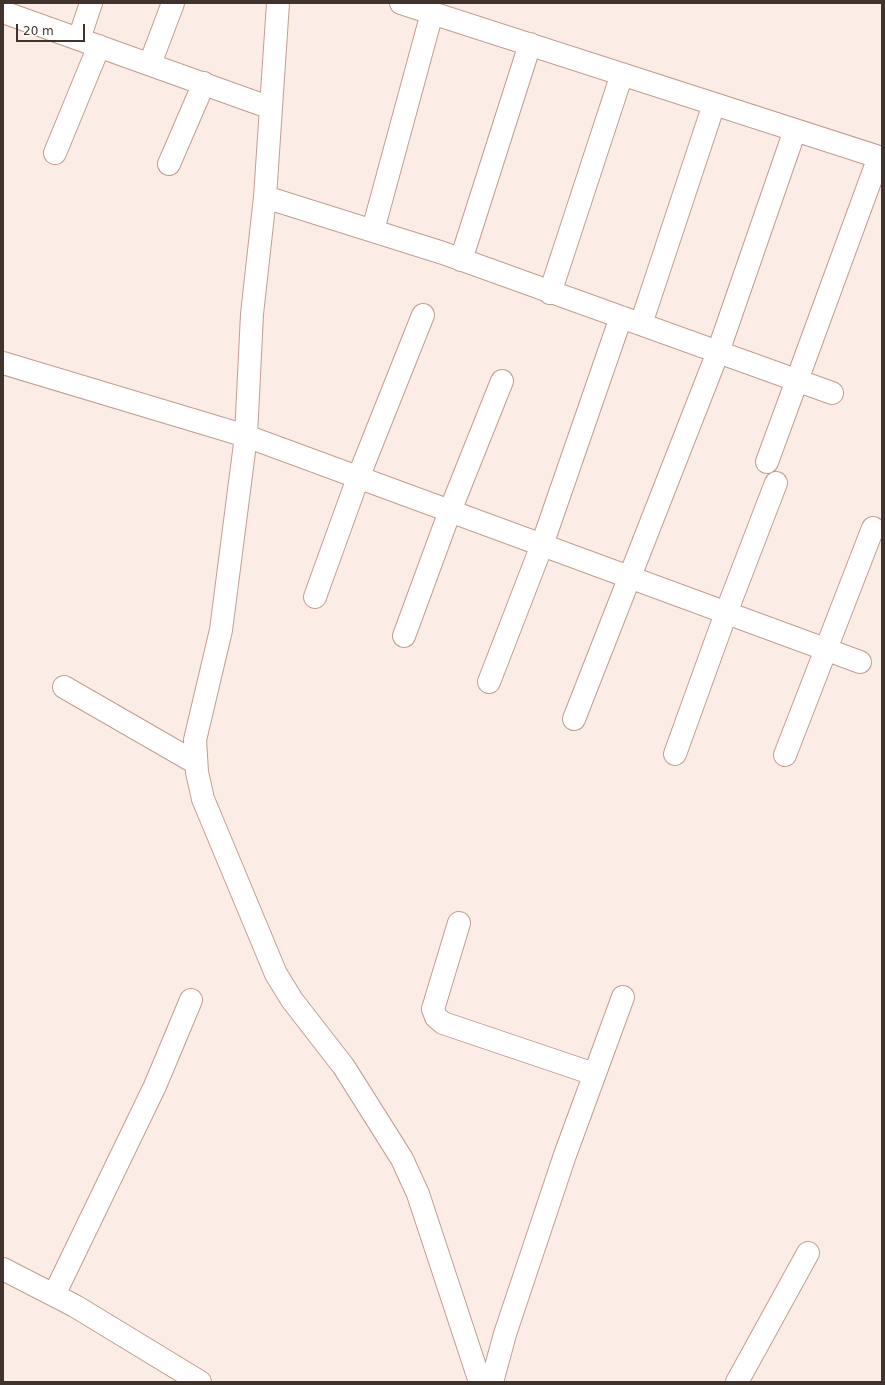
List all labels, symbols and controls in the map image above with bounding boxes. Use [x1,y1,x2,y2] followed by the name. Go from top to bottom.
[18,16,87,42] scale bar
[23,24,54,38] text: 20 m

